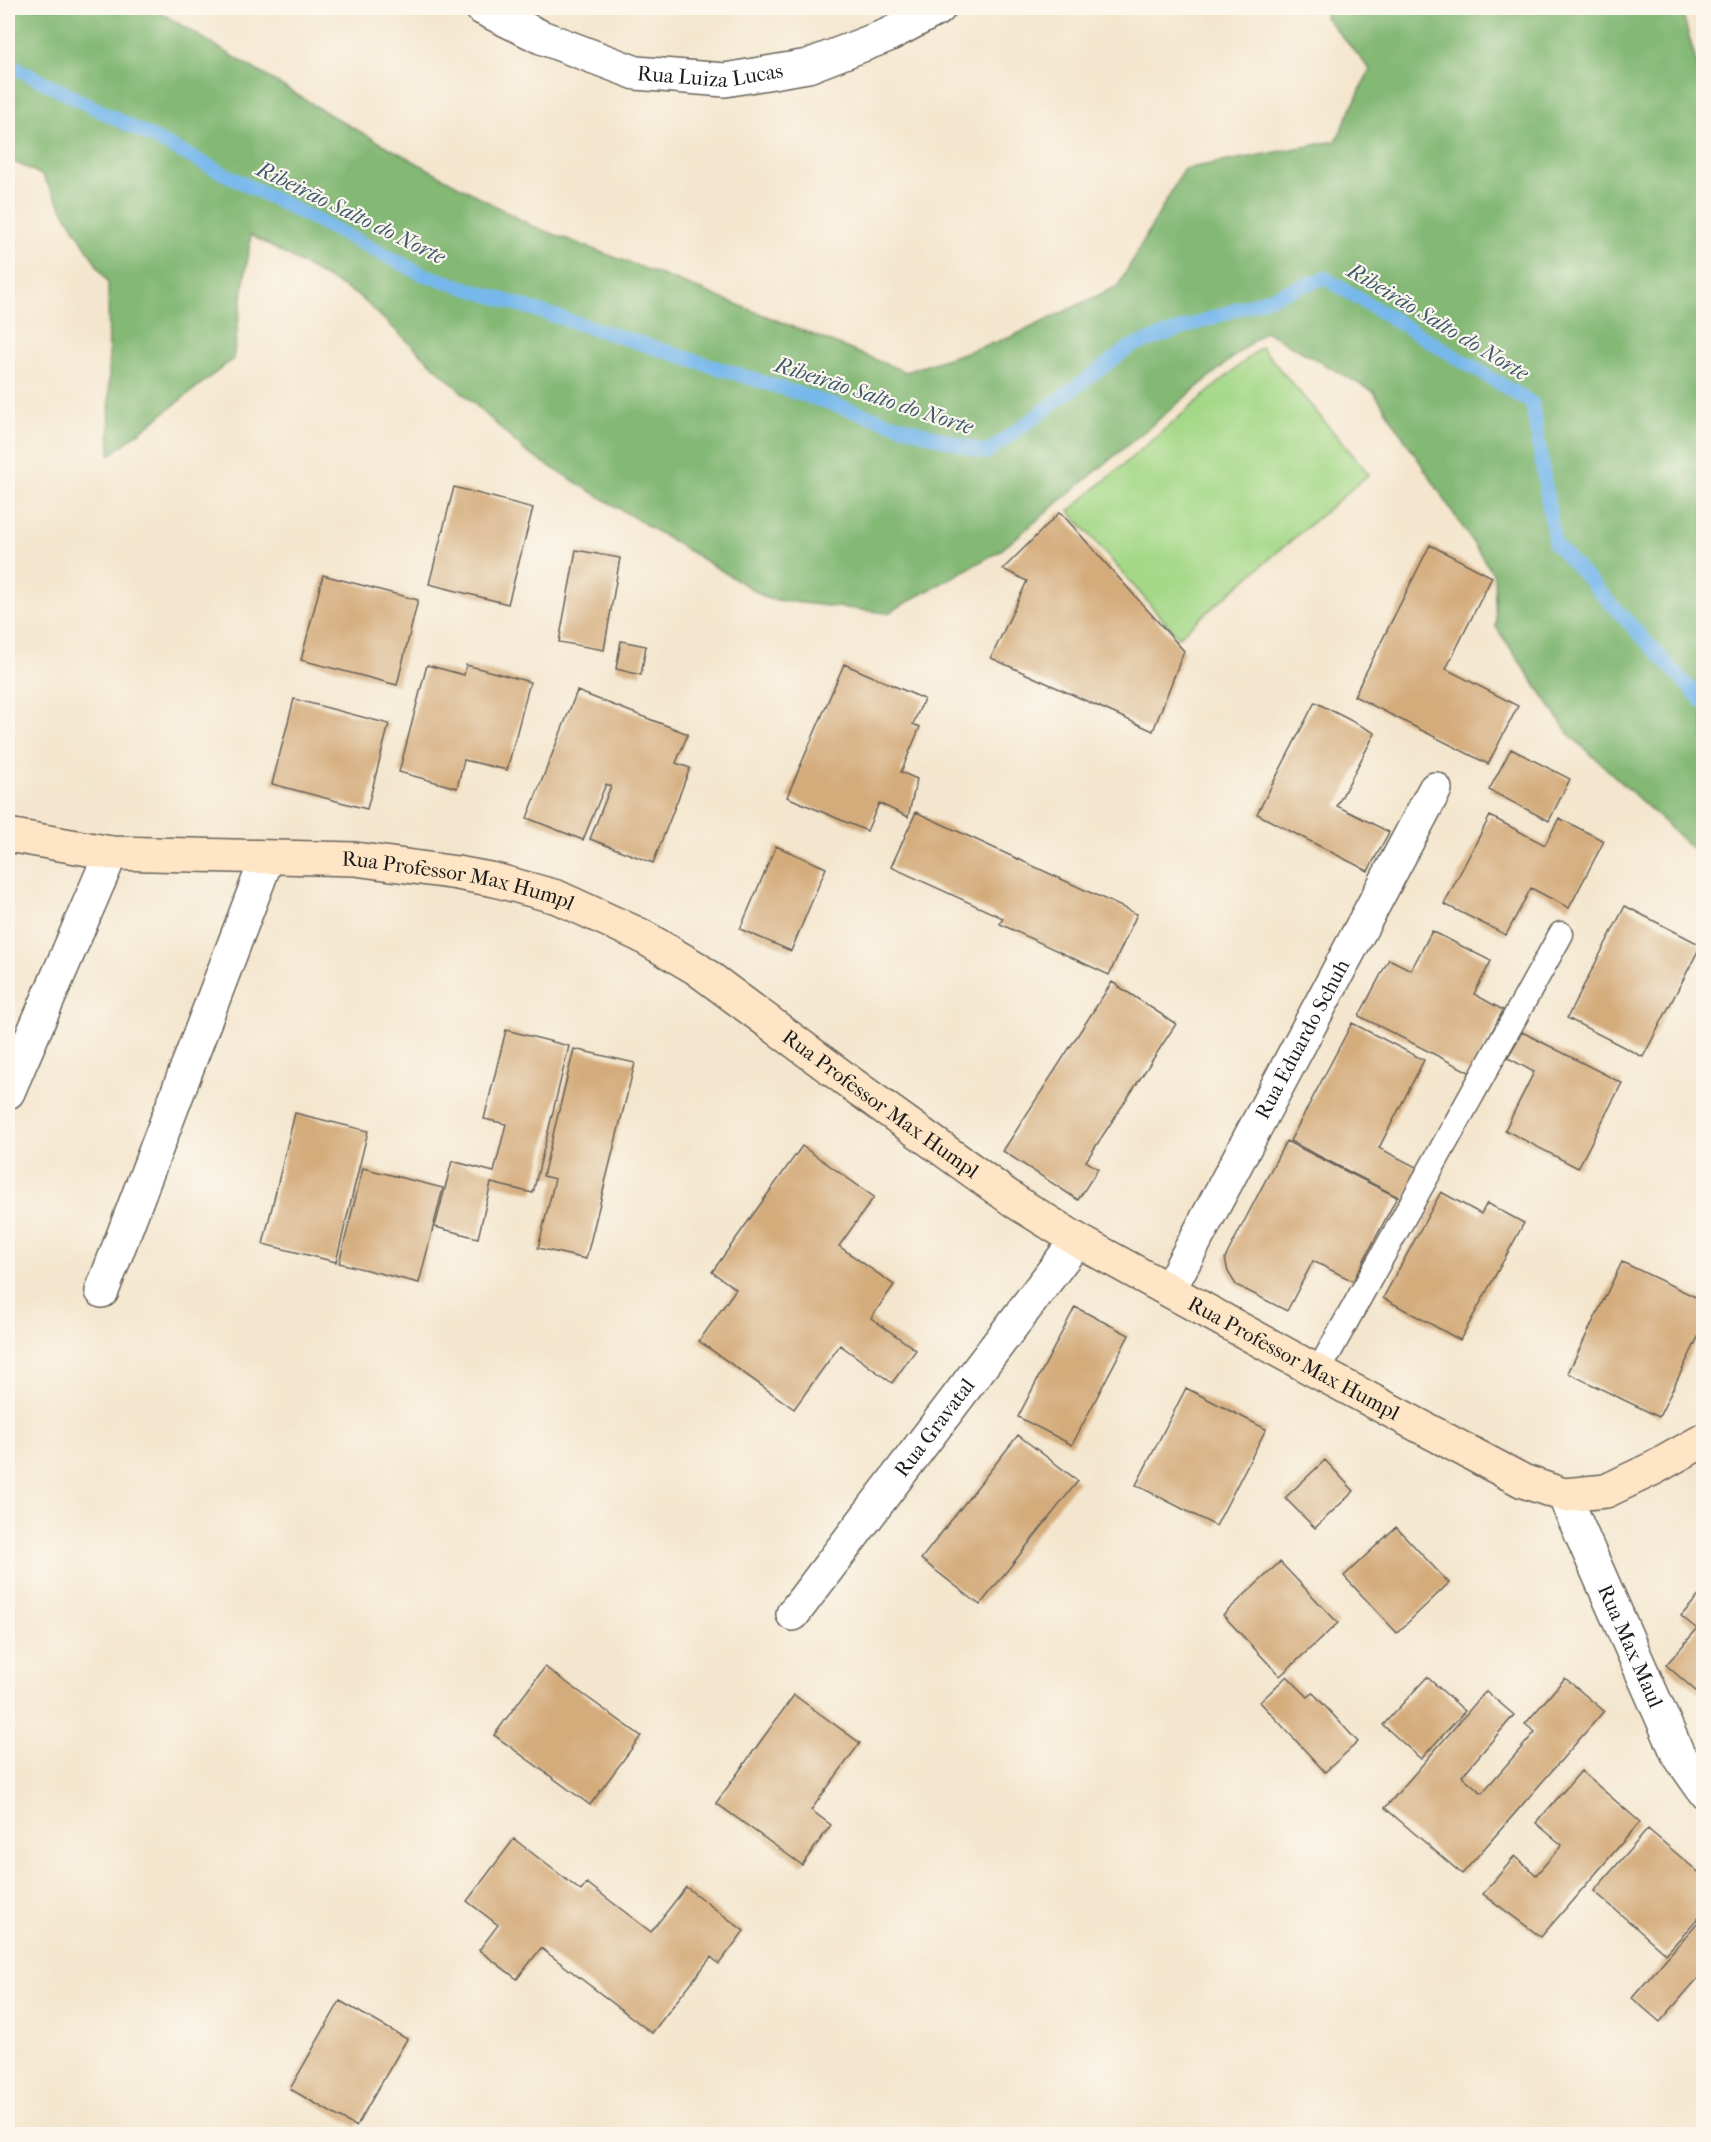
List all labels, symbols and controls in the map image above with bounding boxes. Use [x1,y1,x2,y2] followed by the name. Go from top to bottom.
[636,58,785,92] street label: Rua Luiza Lucas
[251,155,451,270] water label: Ribeirão Salto do Norte
[1341,257,1534,387] water label: Ribeirão Salto do Norte
[770,351,977,441] water label: Ribeirão Salto do Norte
[342,847,578,915] street label: Rua Professor Max Humpl
[1250,955,1354,1123] street label: Rua Eduardo Schuh
[778,1025,983,1183] street label: Rua Professor Max Humpl
[1184,1291,1404,1425] street label: Rua Professor Max Humpl
[889,1374,980,1482] street label: Rua Gravatal
[1593,1581,1668,1711] street label: Rua Max Maul

